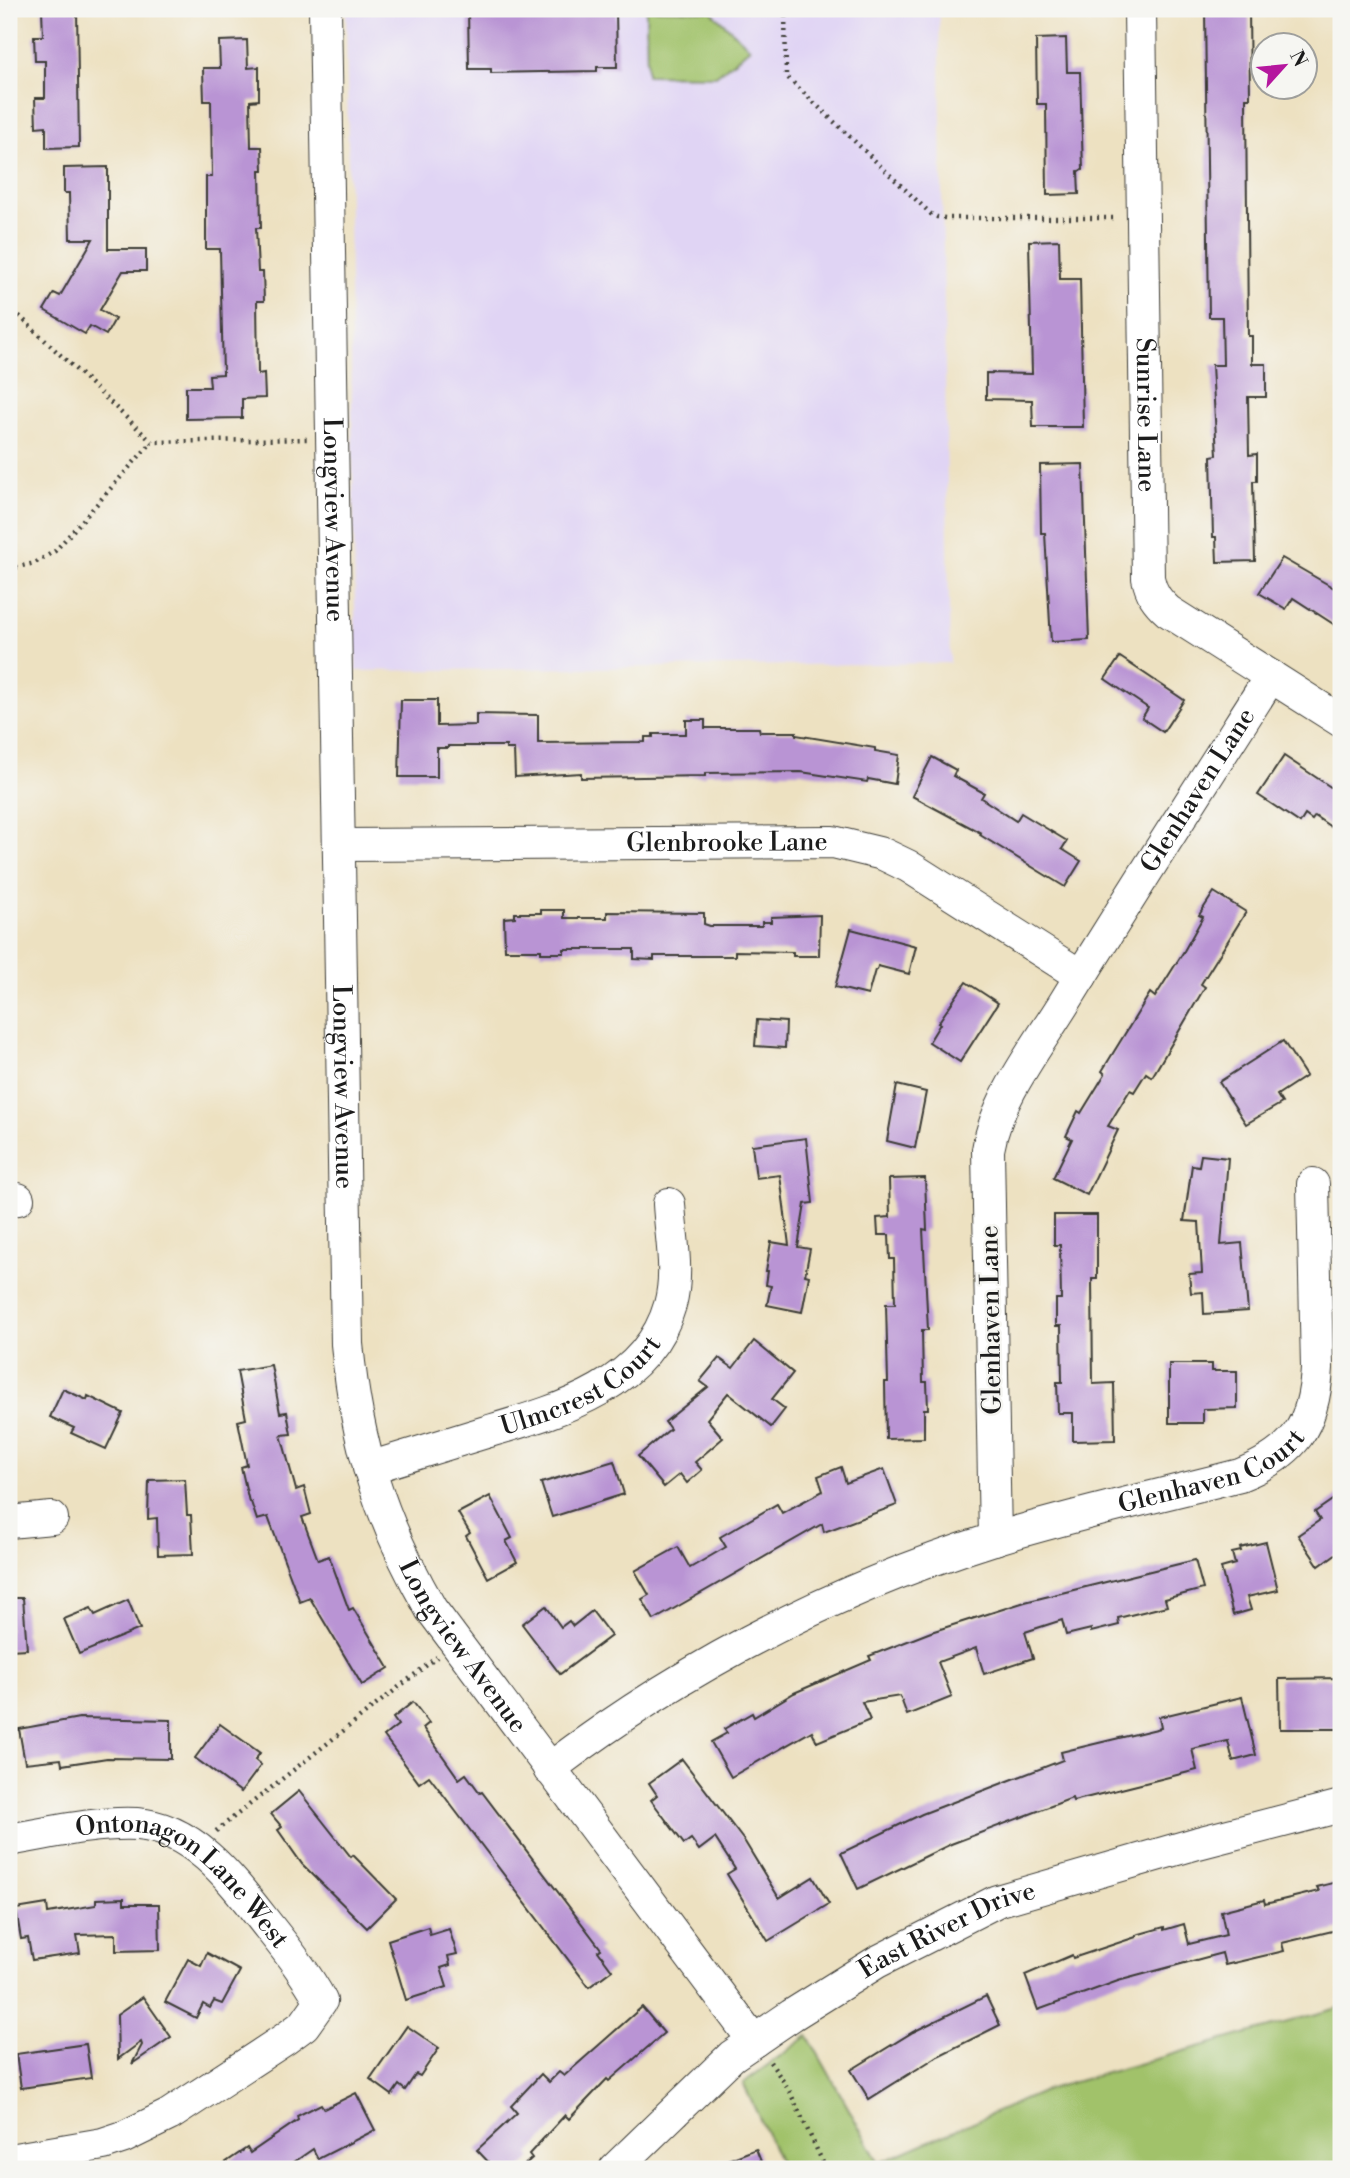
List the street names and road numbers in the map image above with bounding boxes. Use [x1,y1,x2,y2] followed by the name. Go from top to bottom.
[1129,337,1163,492] street label: Sunrise Lane
[316,417,351,622] street label: Longview Avenue
[1134,702,1262,879] street label: Glenhaven Lane
[626,826,828,859] street label: Glenbrooke Lane
[325,984,360,1189] street label: Longview Avenue
[973,1225,1009,1415] street label: Glenhaven Lane
[496,1330,668,1443] street label: Ulmcrest Court
[1115,1423,1312,1521] street label: Glenhaven Court
[391,1554,534,1739] street label: Longview Avenue
[73,1808,296,1955] street label: Ontonagon Lane West
[853,1875,1039,1985] street label: East River Drive

